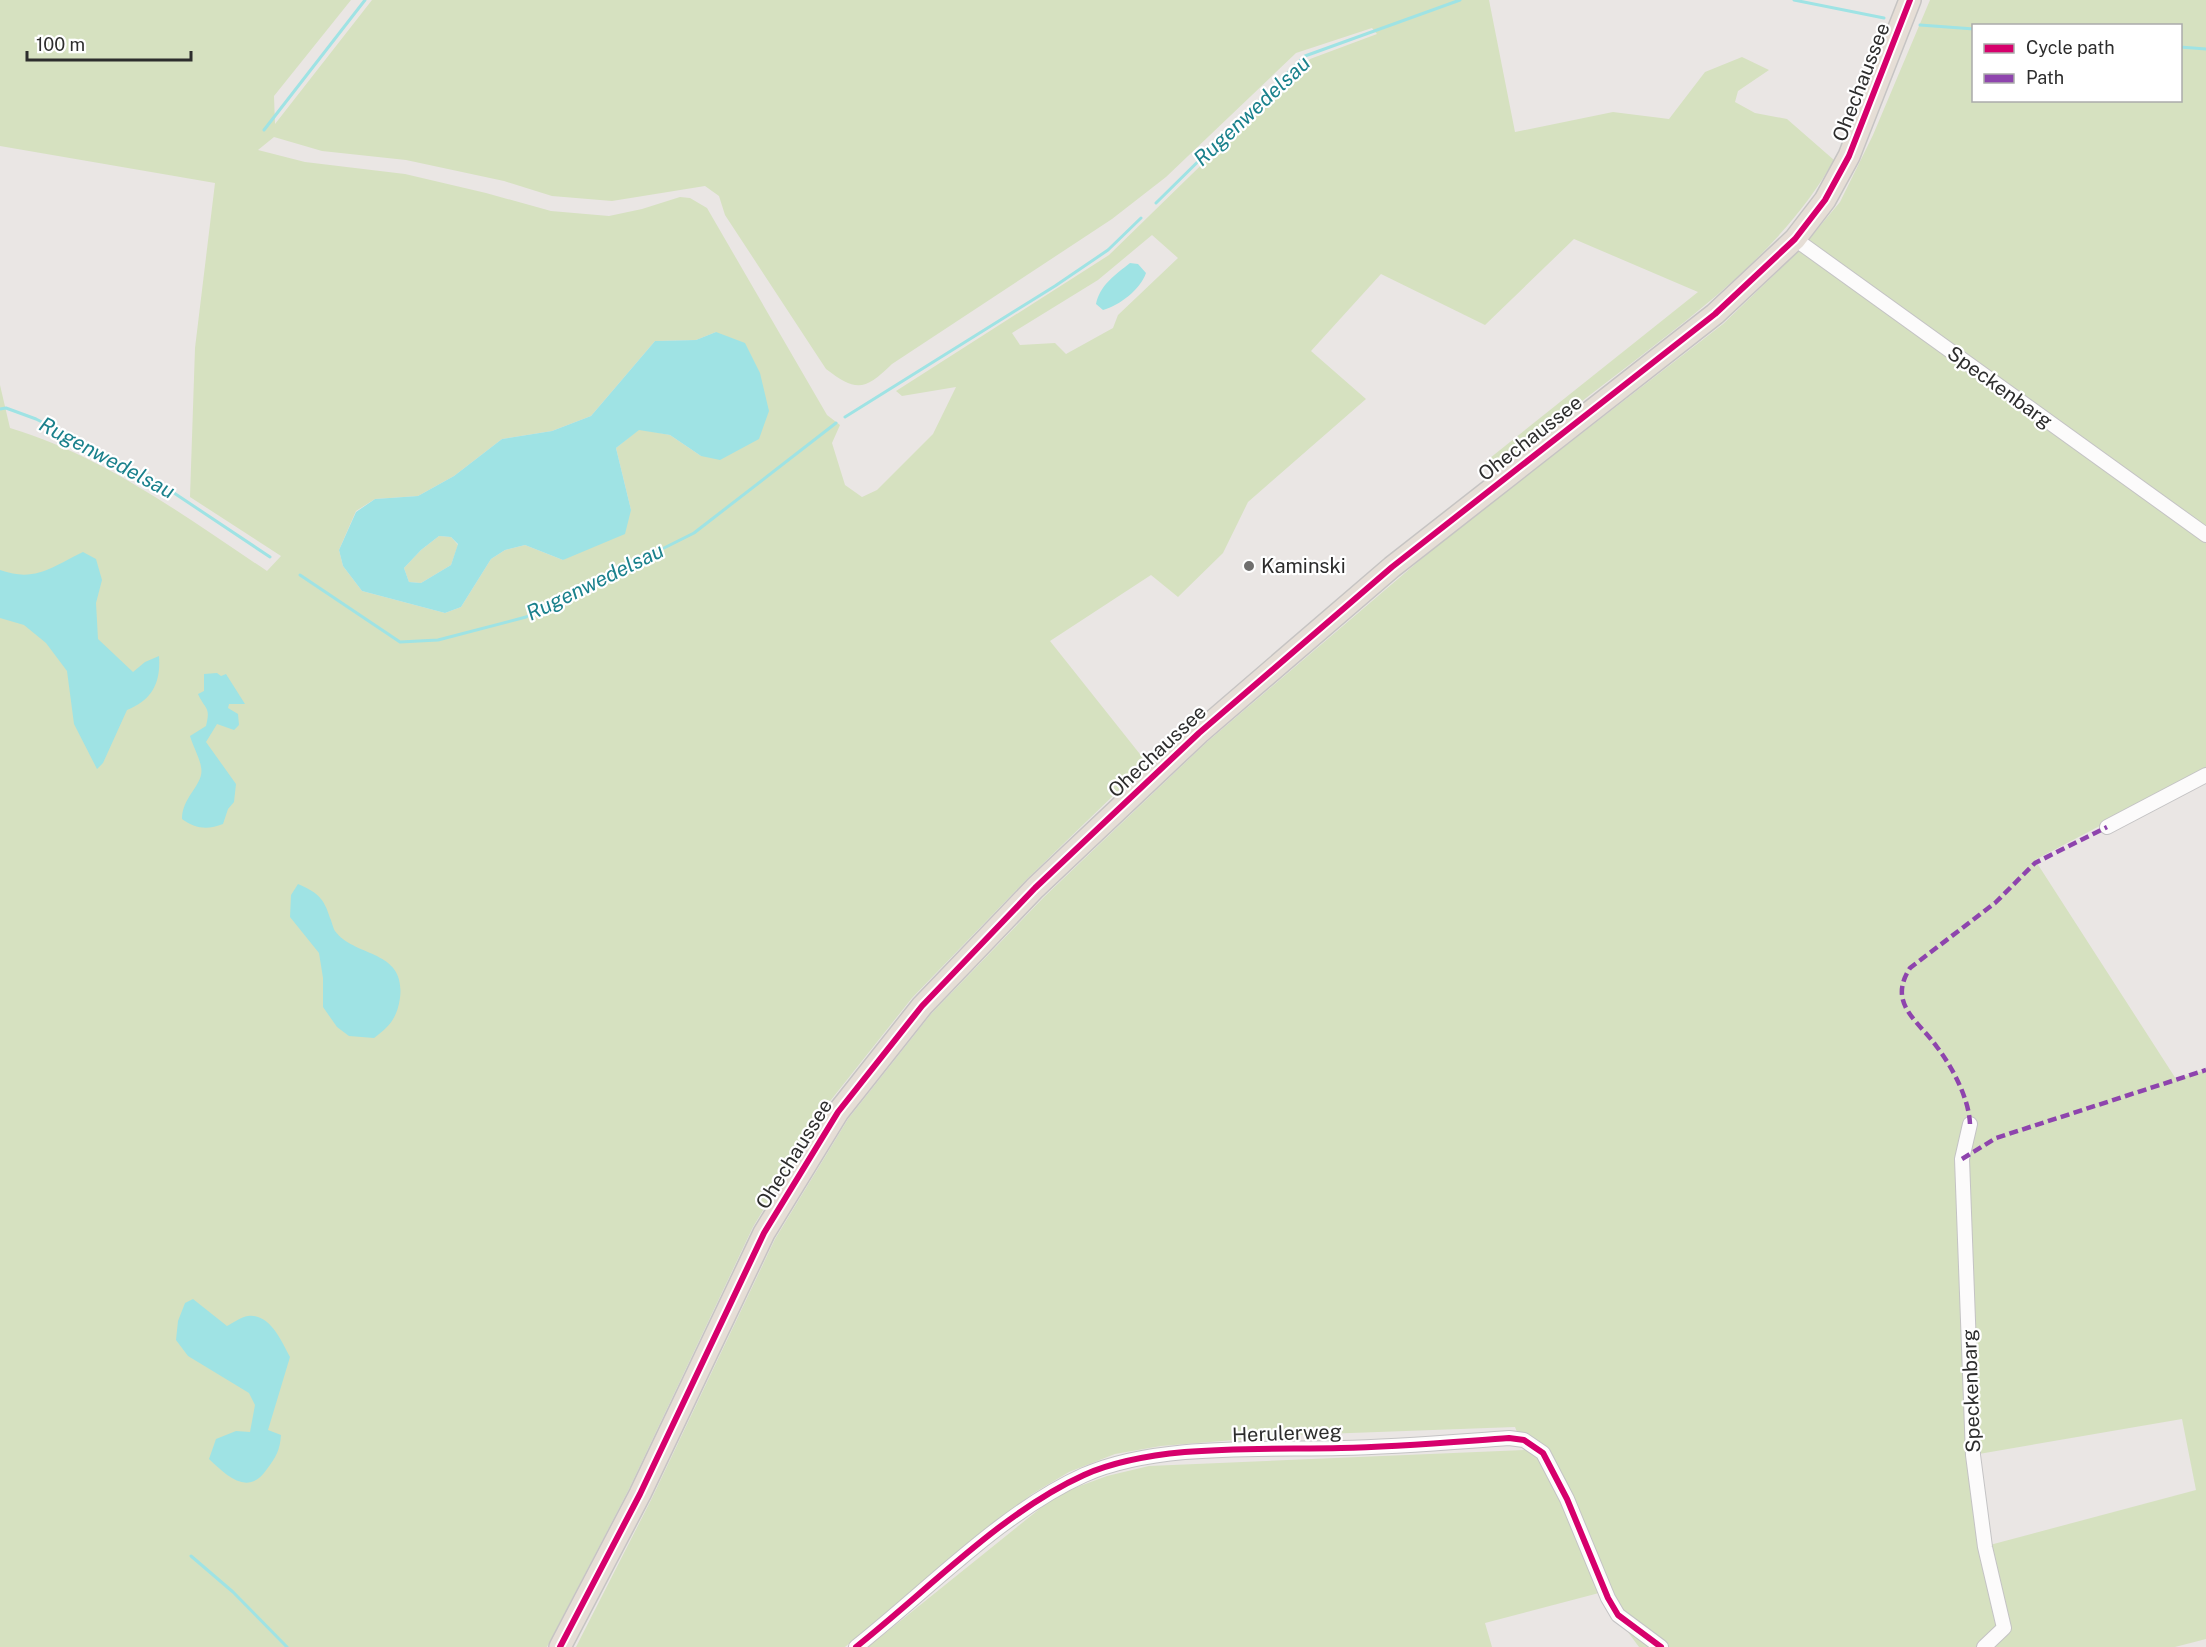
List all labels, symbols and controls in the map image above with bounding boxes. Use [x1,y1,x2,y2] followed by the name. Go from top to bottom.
[1827,19,1895,145] street label: Ohechaussee
[27,24,190,62] scale bar
[1972,24,2182,102] legend
[36,34,85,55] text: 100 m
[2026,37,2115,58] text: Cycle path
[1188,50,1315,171] water label: Rugenwedelsau
[2026,67,2064,88] text: Path
[1943,341,2057,433] street label: Speckenbarg
[1473,390,1587,486] street label: Ohechaussee
[35,411,179,504] water label: Rugenwedelsau
[522,537,668,626] water label: Rugenwedelsau
[1261,554,1346,578] place label: Kaminski
[1242,559,1256,573] marker: Kaminski
[1103,700,1211,802] street label: Ohechaussee
[751,1095,837,1213] street label: Ohechaussee
[1957,1329,1985,1453] street label: Speckenbarg
[1232,1419,1342,1447] street label: Herulerweg

